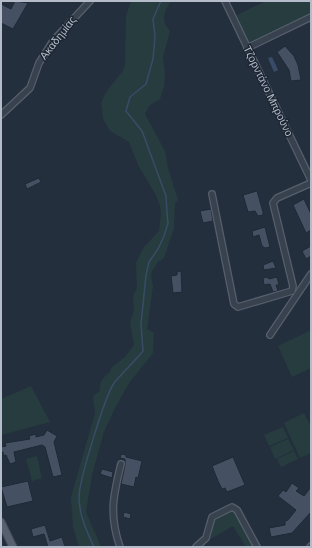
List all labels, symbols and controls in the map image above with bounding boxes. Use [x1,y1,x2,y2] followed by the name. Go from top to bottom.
[36,13,80,63] street label: Ακαδημίας
[239,43,297,139] street label: Τζορντάνο Μπρούνο

